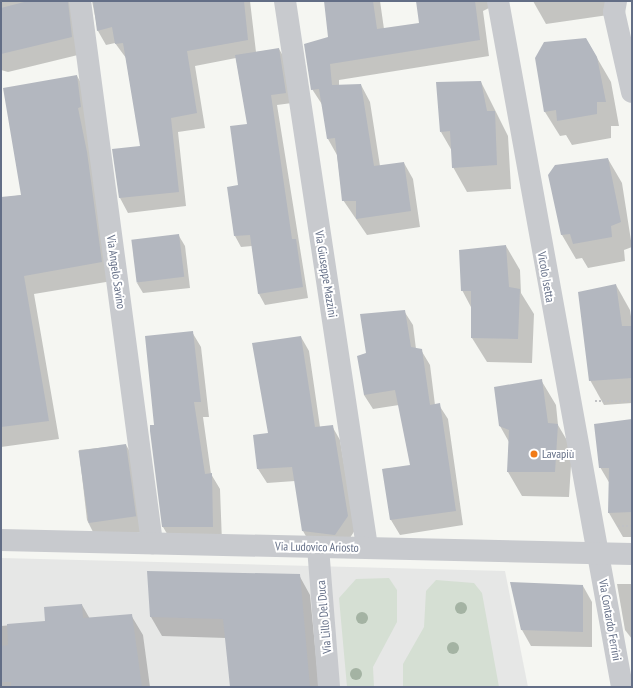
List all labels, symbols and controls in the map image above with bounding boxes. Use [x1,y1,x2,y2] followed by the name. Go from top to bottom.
[312,230,340,318] street label: Via Giuseppe Mazzini
[104,234,128,310] street label: Via Angelo Savino
[534,251,558,303] street label: Vicolo Isetta
[542,447,574,461] place label: Lavapiù
[529,449,539,459] marker: Lavapiù
[275,539,359,555] street label: Via Ludovico Ariosto
[596,578,624,662] street label: Via Contardo Ferrini
[314,580,334,654] street label: Via Lillo Del Duca

